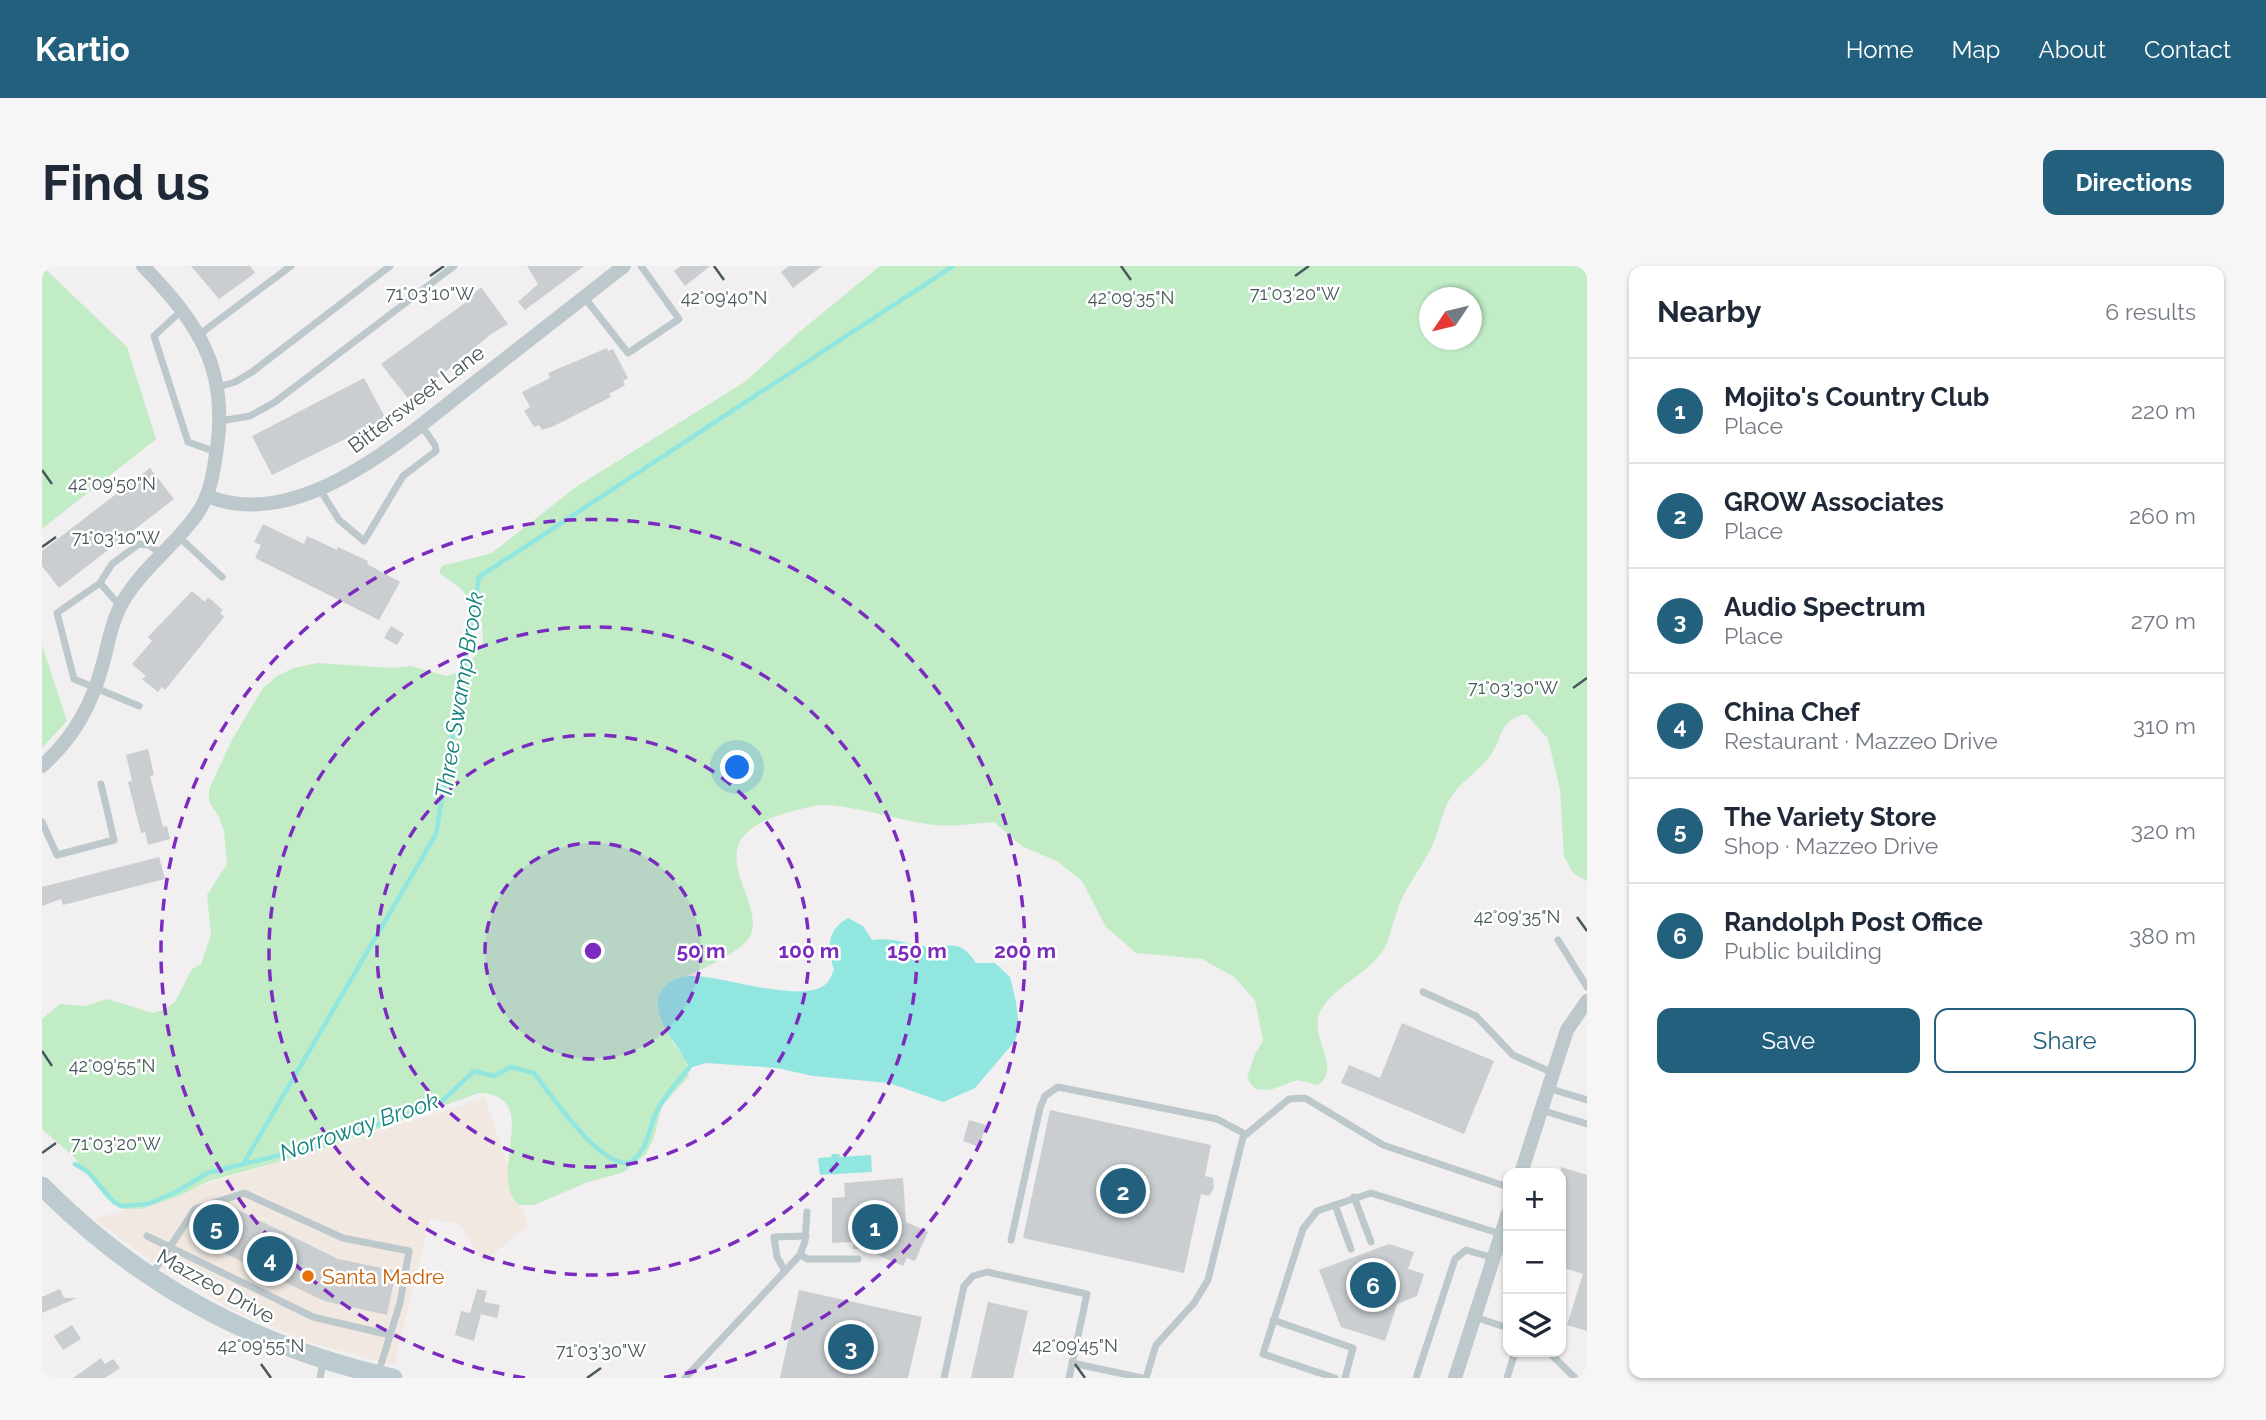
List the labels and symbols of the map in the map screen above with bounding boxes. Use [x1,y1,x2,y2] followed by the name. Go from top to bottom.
[386,283,474,304] text: 71°03'10"W
[1250,283,1340,304] text: 71°03'20"W
[681,287,767,308] text: 42°09'40"N
[1088,287,1174,308] text: 42°09'35"N
[1419,287,1482,350] north arrow
[343,340,489,458] street label: Bittersweet Lane
[68,473,156,494] text: 42°09'50"N
[72,527,160,548] text: 71°03'10"W
[429,590,489,800] water label: Three Swamp Brook
[1468,677,1558,698] text: 71°03'30"W
[720,750,754,784] your location
[1474,906,1560,927] text: 42°09'35"N
[676,938,726,963] text: 50 m
[779,938,839,963] text: 100 m
[887,938,947,963] text: 150 m
[994,938,1056,963] text: 200 m
[581,939,605,963] centre of rings
[69,1055,155,1076] text: 42°09'55"N
[276,1086,442,1166] water label: Norroway Brook
[71,1133,161,1154] text: 71°03'20"W
[1100,1165,1146,1217] pin: 2
[193,1201,239,1253] pin: 5
[852,1201,898,1253] pin: 1
[247,1233,293,1285] pin: 4
[153,1243,279,1329] street label: Mazzeo Drive
[1350,1259,1396,1311] pin: 6
[322,1264,444,1289] place label: Santa Madre
[300,1268,316,1284] marker: Santa Madre
[828,1321,874,1373] pin: 3
[218,1335,304,1356] text: 42°09'55"N
[1032,1335,1118,1356] text: 42°09'45"N
[556,1340,646,1361] text: 71°03'30"W

